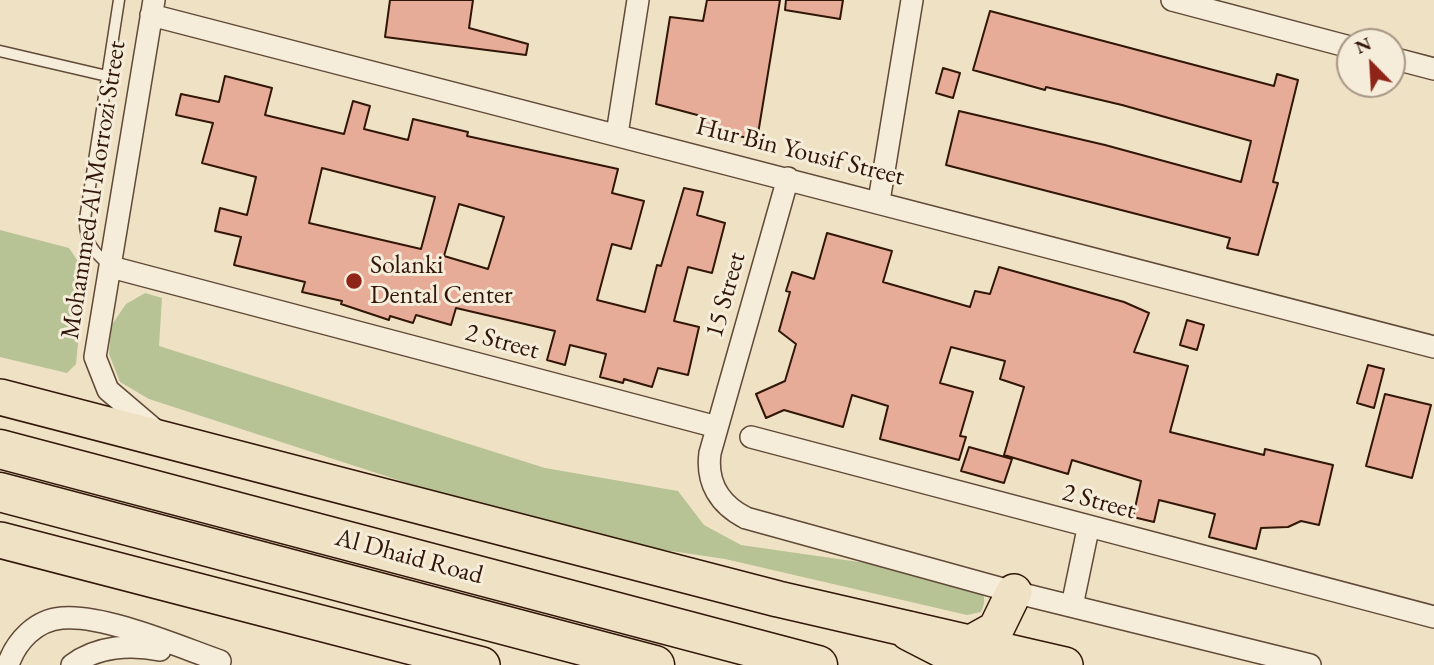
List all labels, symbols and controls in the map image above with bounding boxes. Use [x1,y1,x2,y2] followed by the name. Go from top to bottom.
[1336,28,1406,98] north arrow
[1351,31,1375,60] text: N
[55,39,133,341] street label: Mohammed Al Morrozi Street
[693,111,907,193] street label: Hur Bin Yousif Street
[699,249,753,341] street label: 15 Street
[370,250,513,312] place label: Solanki Dental Center
[344,271,364,291] marker: Solanki Dental Center
[462,317,542,367] street label: 2 Street
[1059,477,1139,527] street label: 2 Street
[332,522,486,592] street label: Al Dhaid Road

